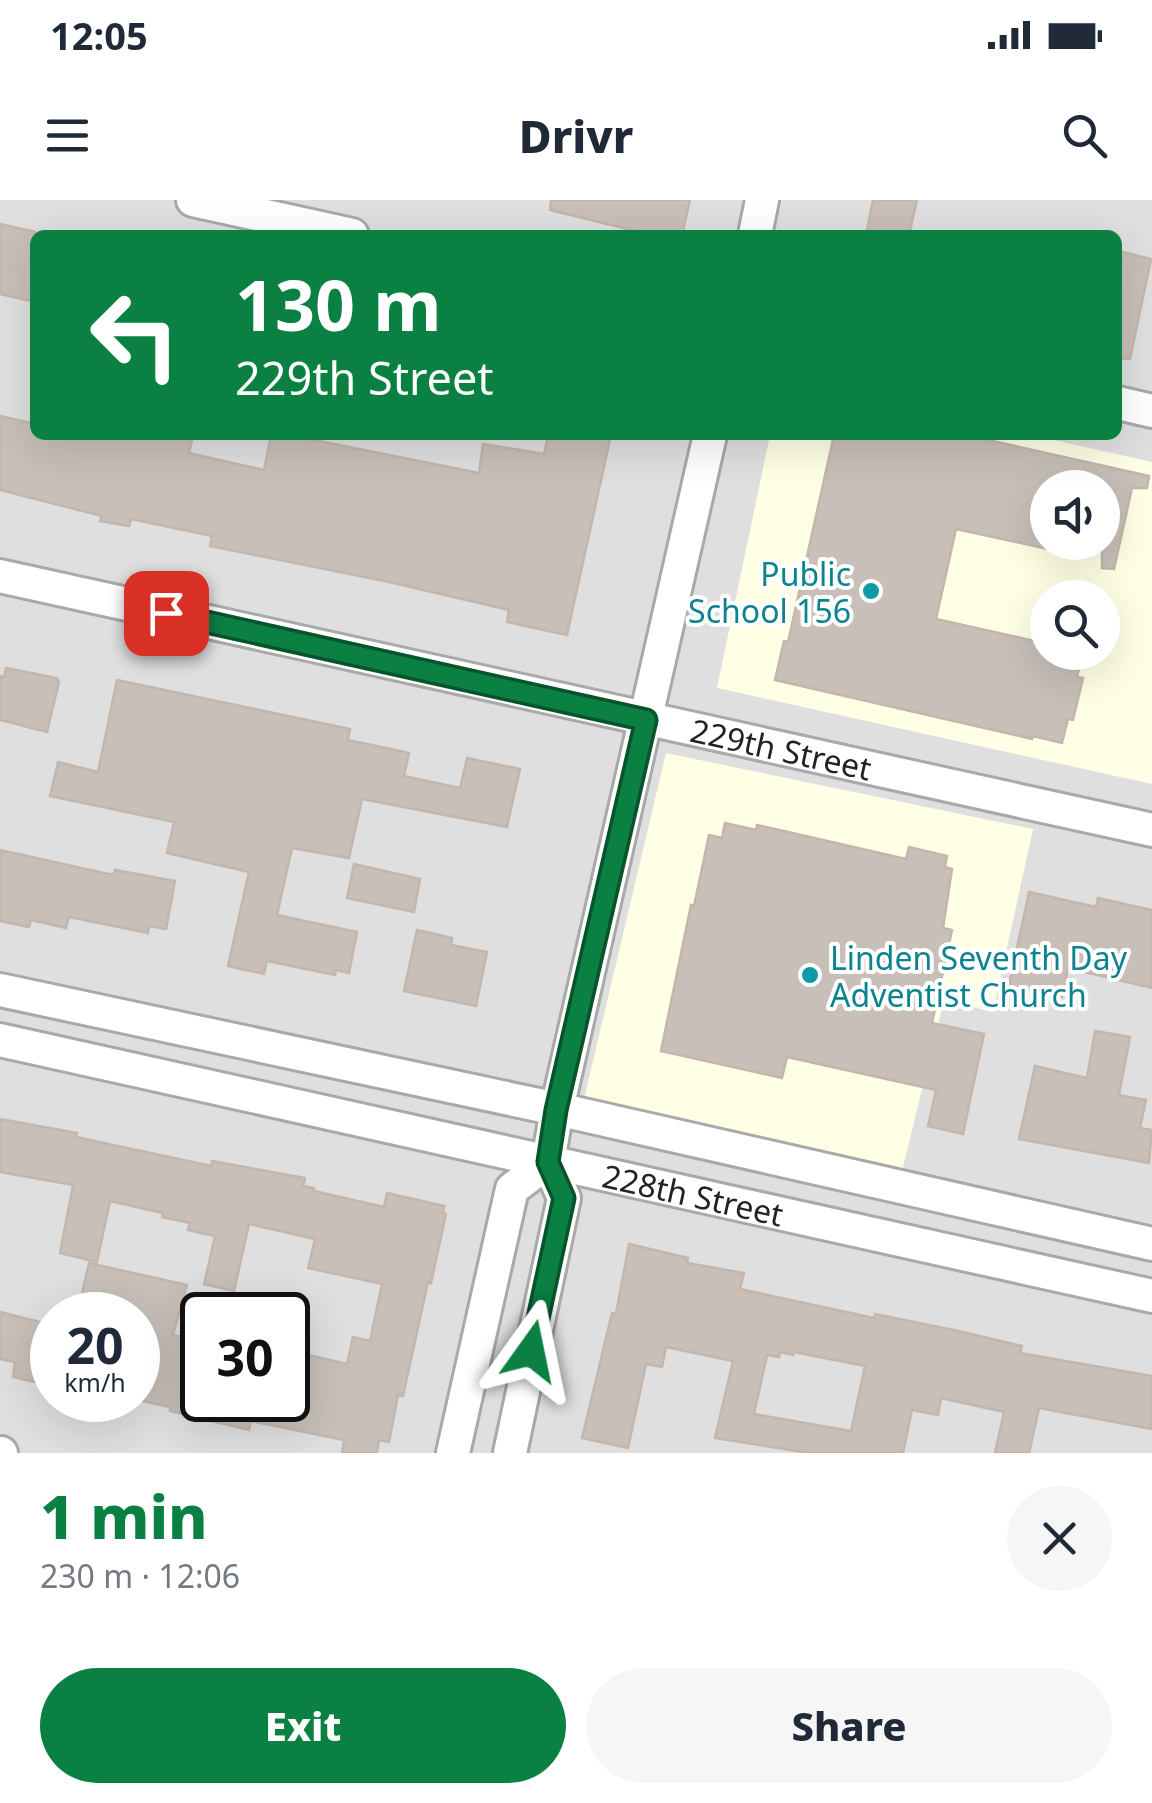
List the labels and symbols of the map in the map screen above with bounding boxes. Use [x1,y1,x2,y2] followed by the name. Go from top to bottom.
[688,552,851,632] place label: Public School 156
[124,571,209,656] pin
[860,580,882,602] marker: Public School 156
[687,707,876,789] street label: 229th Street
[830,936,1128,1016] place label: Linden Seventh Day Adventist Church
[799,964,821,986] marker: Linden Seventh Day Adventist Church
[599,1153,788,1235] street label: 228th Street
[180,1292,310,1422] speed limit sign: 30
[479,1299,583,1403] position arrow

